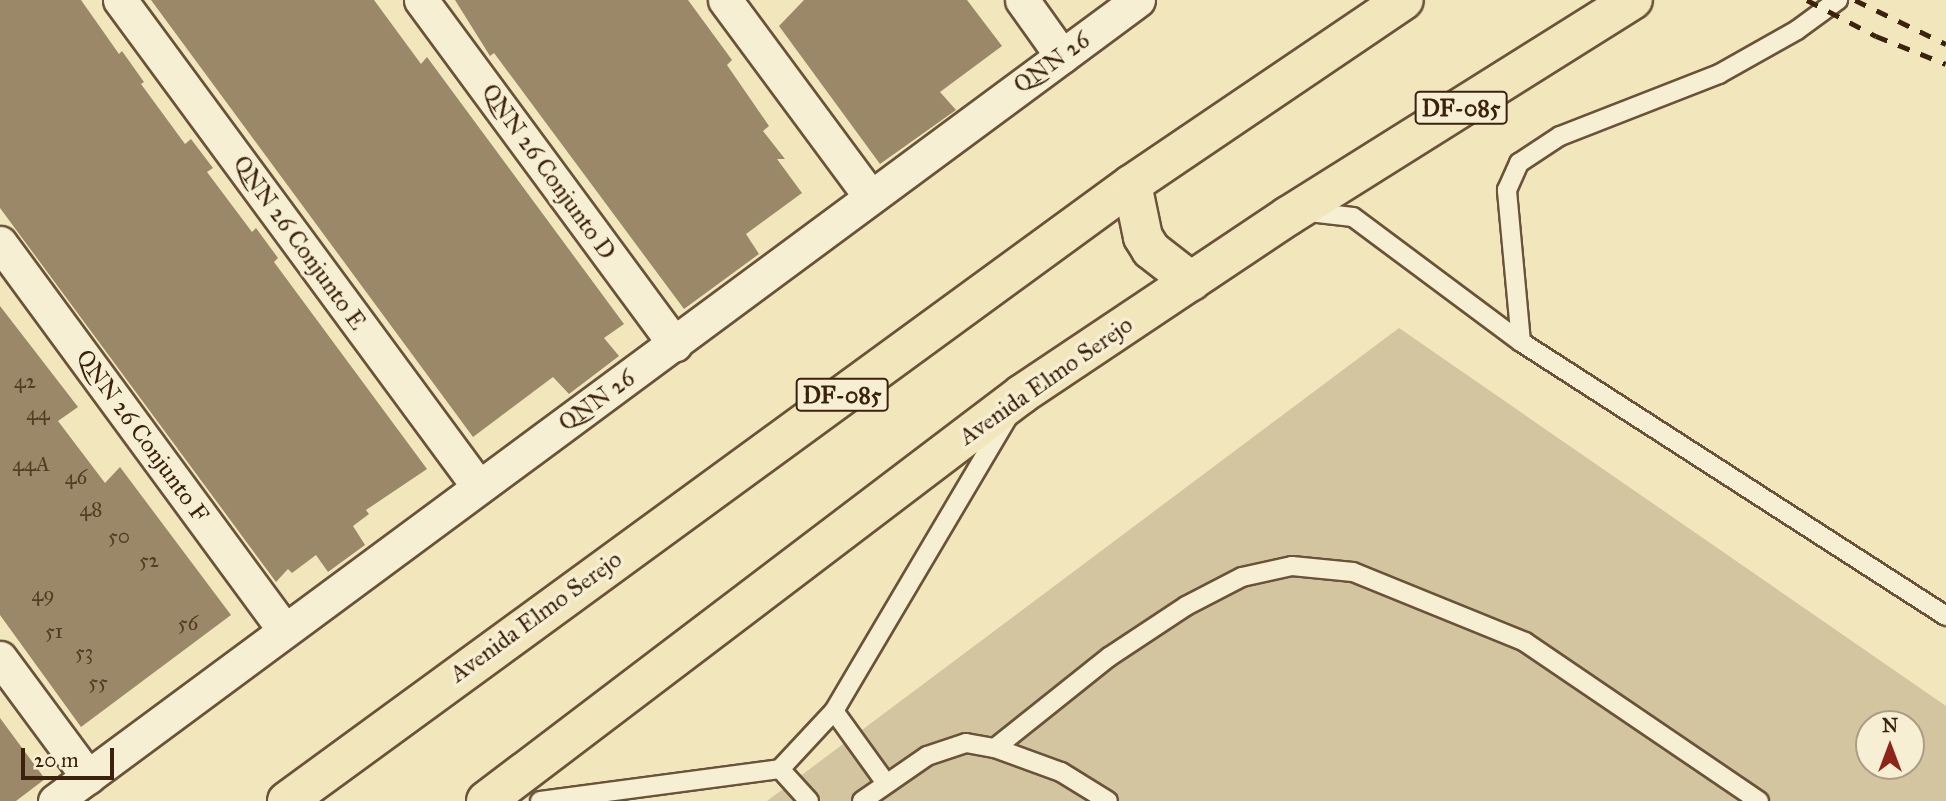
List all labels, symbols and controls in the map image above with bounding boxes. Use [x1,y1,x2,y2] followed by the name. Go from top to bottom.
[1008,26,1096,100] street label: QNN 26
[475,79,621,265] street label: QNN 26 Conjunto D
[1414,88,1508,128] road number: DF-085
[226,150,372,336] street label: QNN 26 Conjunto E
[954,310,1138,452] street label: Avenida Elmo Serejo
[70,344,214,528] street label: QNN 26 Conjunto F
[553,364,641,438] street label: QNN 26
[14,368,36,394] house number: 42
[795,376,889,414] road number: DF-085
[26,400,50,426] house number: 44
[12,451,50,477] house number: 44A
[65,464,87,490] house number: 46
[80,496,102,522] house number: 48
[108,523,130,549] house number: 50
[445,545,627,689] street label: Avenida Elmo Serejo
[139,547,159,573] house number: 52
[32,581,54,607] house number: 49
[178,610,198,636] house number: 56
[45,618,63,644] house number: 51
[75,639,93,665] house number: 53
[88,669,108,695] house number: 55
[1855,710,1925,780] north arrow
[1882,714,1898,737] text: N
[24,734,117,778] scale bar
[34,747,79,773] text: 20 m

